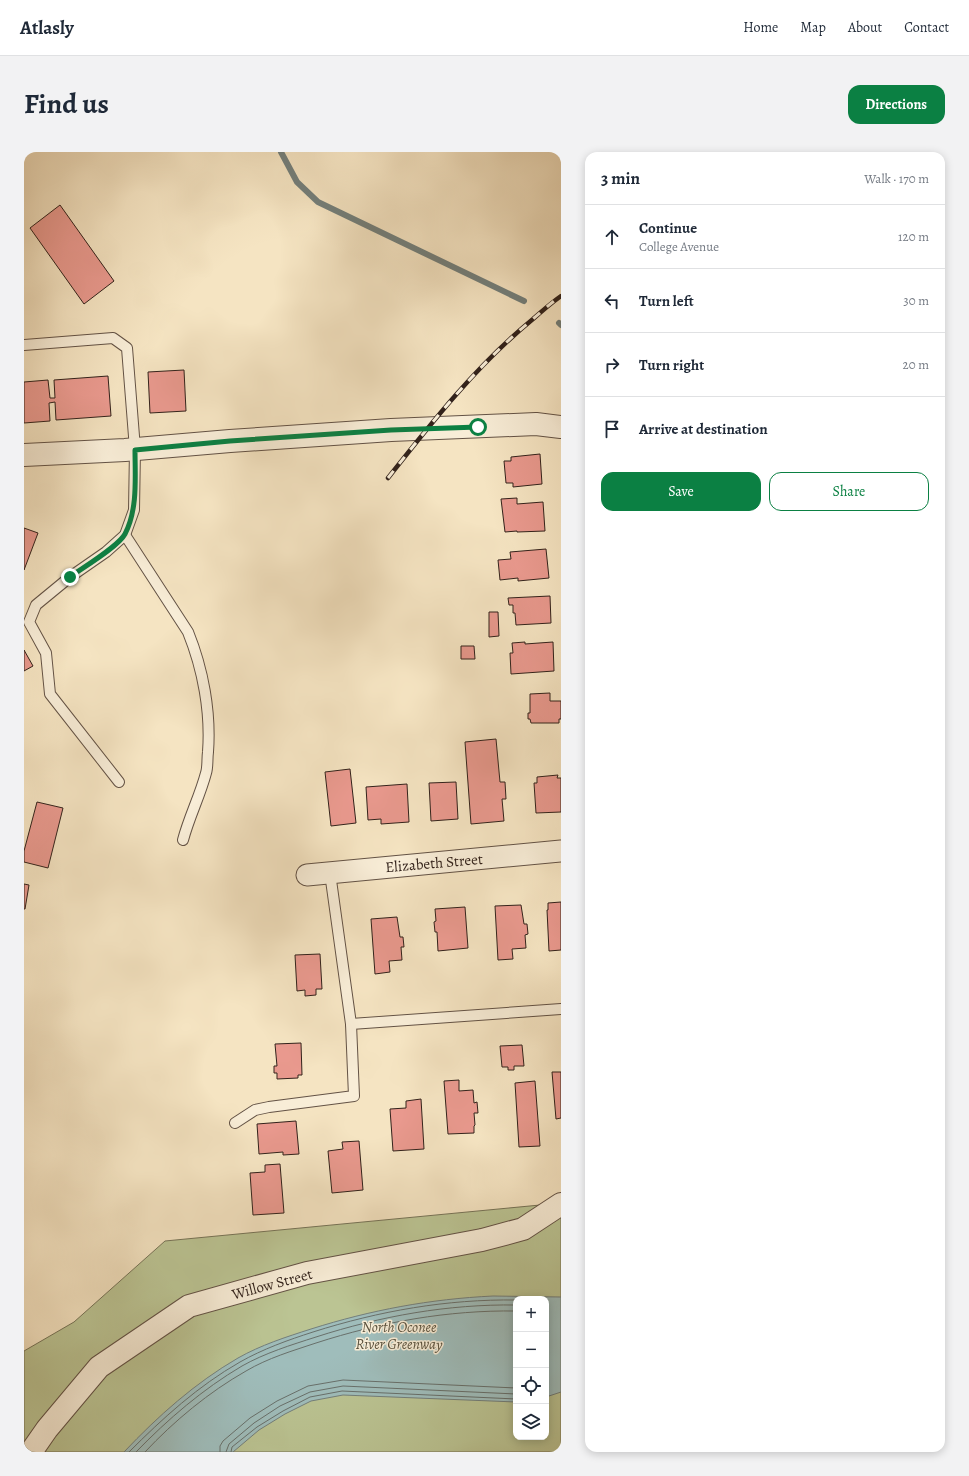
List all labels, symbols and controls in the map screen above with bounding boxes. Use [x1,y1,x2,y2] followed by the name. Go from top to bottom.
[20,15,74,41] text: Atlasly
[743,18,778,37] text: Home
[800,18,826,37] text: Map
[848,18,882,37] text: About
[904,18,949,37] text: Contact
[24,85,109,123] text: Find us
[848,85,945,124] button: Directions
[601,167,640,190] text: 3 min
[864,170,929,187] text: Walk · 170 m
[639,218,697,238] text: Continue
[601,226,623,248] icon: ahead
[898,228,929,245] text: 120 m
[639,238,719,255] text: College Avenue
[601,290,623,312] icon: left
[639,291,694,311] text: Turn left
[903,292,929,309] text: 30 m
[601,354,623,376] icon: right
[639,355,704,375] text: Turn right
[903,356,929,373] text: 20 m
[469,418,487,436] route start
[601,418,623,440] icon: arrive
[639,419,768,439] text: Arrive at destination
[601,472,761,511] button: Save
[769,472,929,511] button: Share
[61,568,79,586] route end
[384,849,484,877] street label: Elizabeth Street
[229,1264,315,1305] street label: Willow Street
[513,1296,549,1440] map controls
[513,1296,549,1332] button: +
[356,1317,443,1354] park label: North Oconee River Greenway
[513,1332,549,1368] button: −
[513,1368,549,1404] button: locate
[513,1404,549,1440] button: layers

